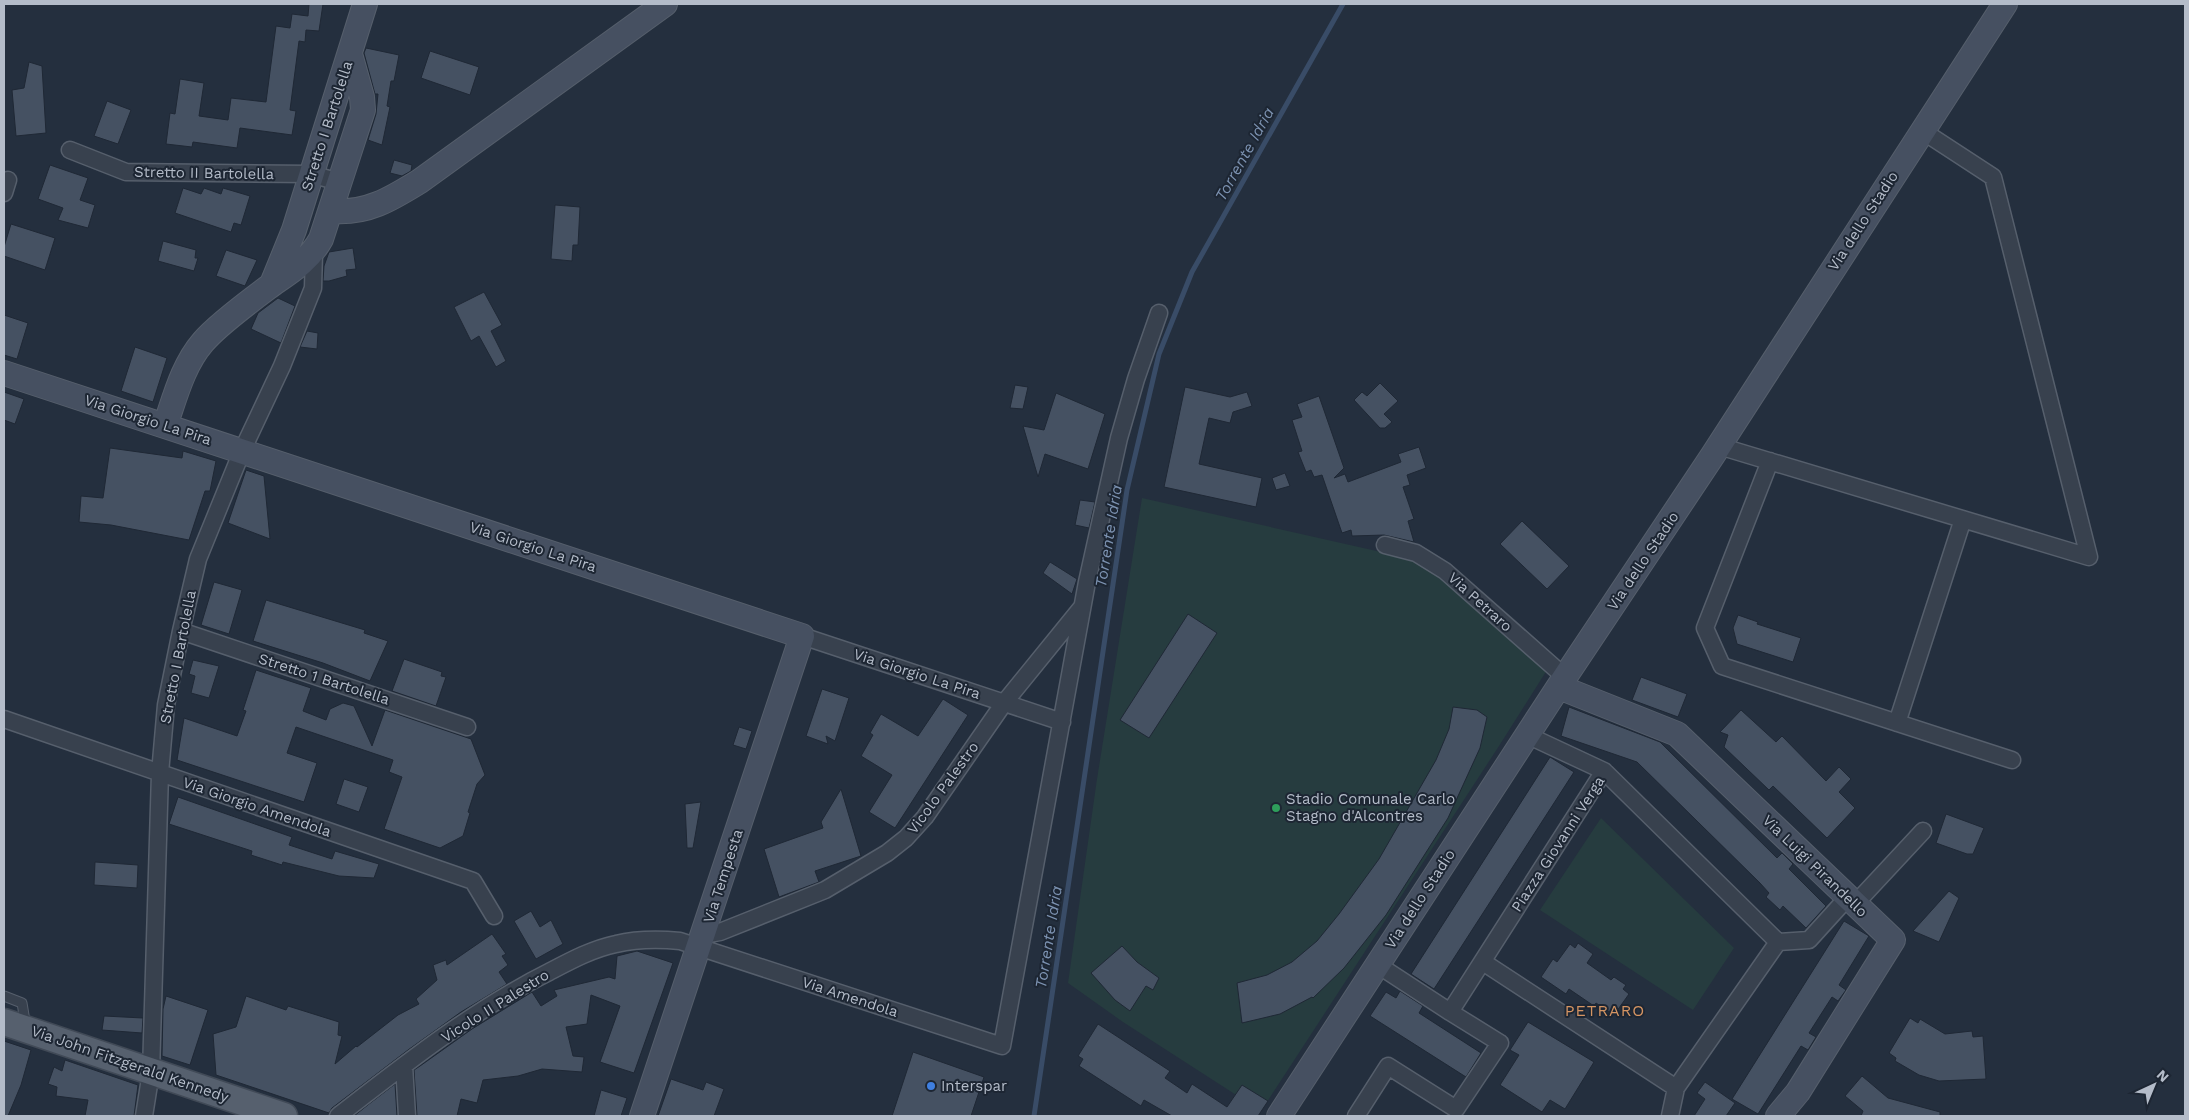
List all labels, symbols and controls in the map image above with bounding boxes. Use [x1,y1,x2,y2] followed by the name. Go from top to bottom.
[297,58,357,193] street label: Stretto I Bartolella
[1211,104,1278,204] water label: Torrente Idria
[134,163,275,183] street label: Stretto II Bartolella
[1824,168,1902,274] street label: Via dello Stadio
[82,391,214,449] street label: Via Giorgio La Pira
[1091,483,1126,589] water label: Torrente Idria
[1603,508,1683,614] street label: Via dello Stadio
[467,518,599,576] street label: Via Giorgio La Pira
[1444,569,1516,635] street label: Via Petraro
[156,588,200,725] street label: Stretto I Bartolella
[851,645,983,703] street label: Via Giorgio La Pira
[256,649,392,709] street label: Stretto 1 Bartolella
[903,738,983,838] street label: Vicolo Palestro
[1507,772,1609,915] street label: Piazza Giovanni Verga
[180,773,334,841] street label: Via Giorgio Amendola
[1286,790,1455,825] place label: Stadio Comunale Carlo Stagno d'Alcontres
[1270,802,1282,814] marker: Stadio Comunale Carlo Stagno d'Alcontres
[1759,811,1871,921] street label: Via Luigi Pirandello
[699,826,747,925] street label: Via Tempesta
[1381,846,1459,952] street label: Via dello Stadio
[1031,884,1066,990] water label: Torrente Idria
[438,966,552,1046] street label: Vicolo II Palestro
[800,973,901,1021] street label: Via Amendola
[1565,1001,1645,1020] district label: PETRARO
[29,1022,231,1106] street label: Via John Fitzgerald Kennedy
[2129,1060,2179,1110] north arrow
[2154,1066,2172,1085] text: N
[941,1077,1007,1095] place label: Interspar
[925,1080,937,1092] marker: Interspar

